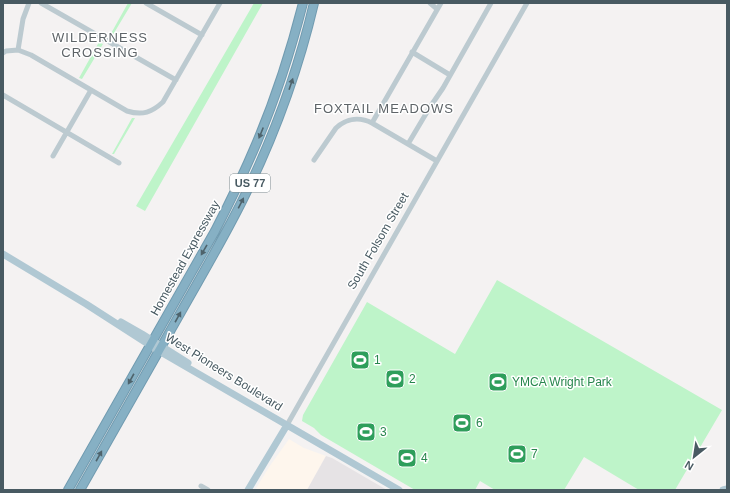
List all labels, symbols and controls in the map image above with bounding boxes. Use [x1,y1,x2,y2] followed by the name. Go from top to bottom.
[52,30,148,60] district label: WILDERNESS CROSSING
[288,77,294,89] one-way arrow
[314,101,454,116] district label: FOXTAIL MEADOWS
[257,128,263,140] one-way arrow
[230,174,270,192] road number: US 77
[345,190,412,292] street label: South Folsom Street
[148,198,222,318] street label: Homestead Expressway
[237,198,244,209] one-way arrow
[201,244,207,256] one-way arrow
[175,312,181,323] one-way arrow
[163,330,285,414] street label: West Pioneers Boulevard
[349,349,371,371] sports icon: 1
[374,353,381,367] place label: 1
[384,368,406,390] sports icon: 2
[487,371,509,393] sports icon: YMCA Wright Park
[409,372,416,386] place label: 2
[127,373,134,385] one-way arrow
[512,375,613,389] place label: YMCA Wright Park
[451,412,473,434] sports icon: 6
[476,416,483,430] place label: 6
[355,421,377,443] sports icon: 3
[380,425,387,439] place label: 3
[674,437,714,477] north arrow
[506,443,528,465] sports icon: 7
[396,447,418,469] sports icon: 4
[531,447,538,461] place label: 7
[96,450,103,462] one-way arrow
[421,451,428,465] place label: 4
[683,458,695,473] text: N

